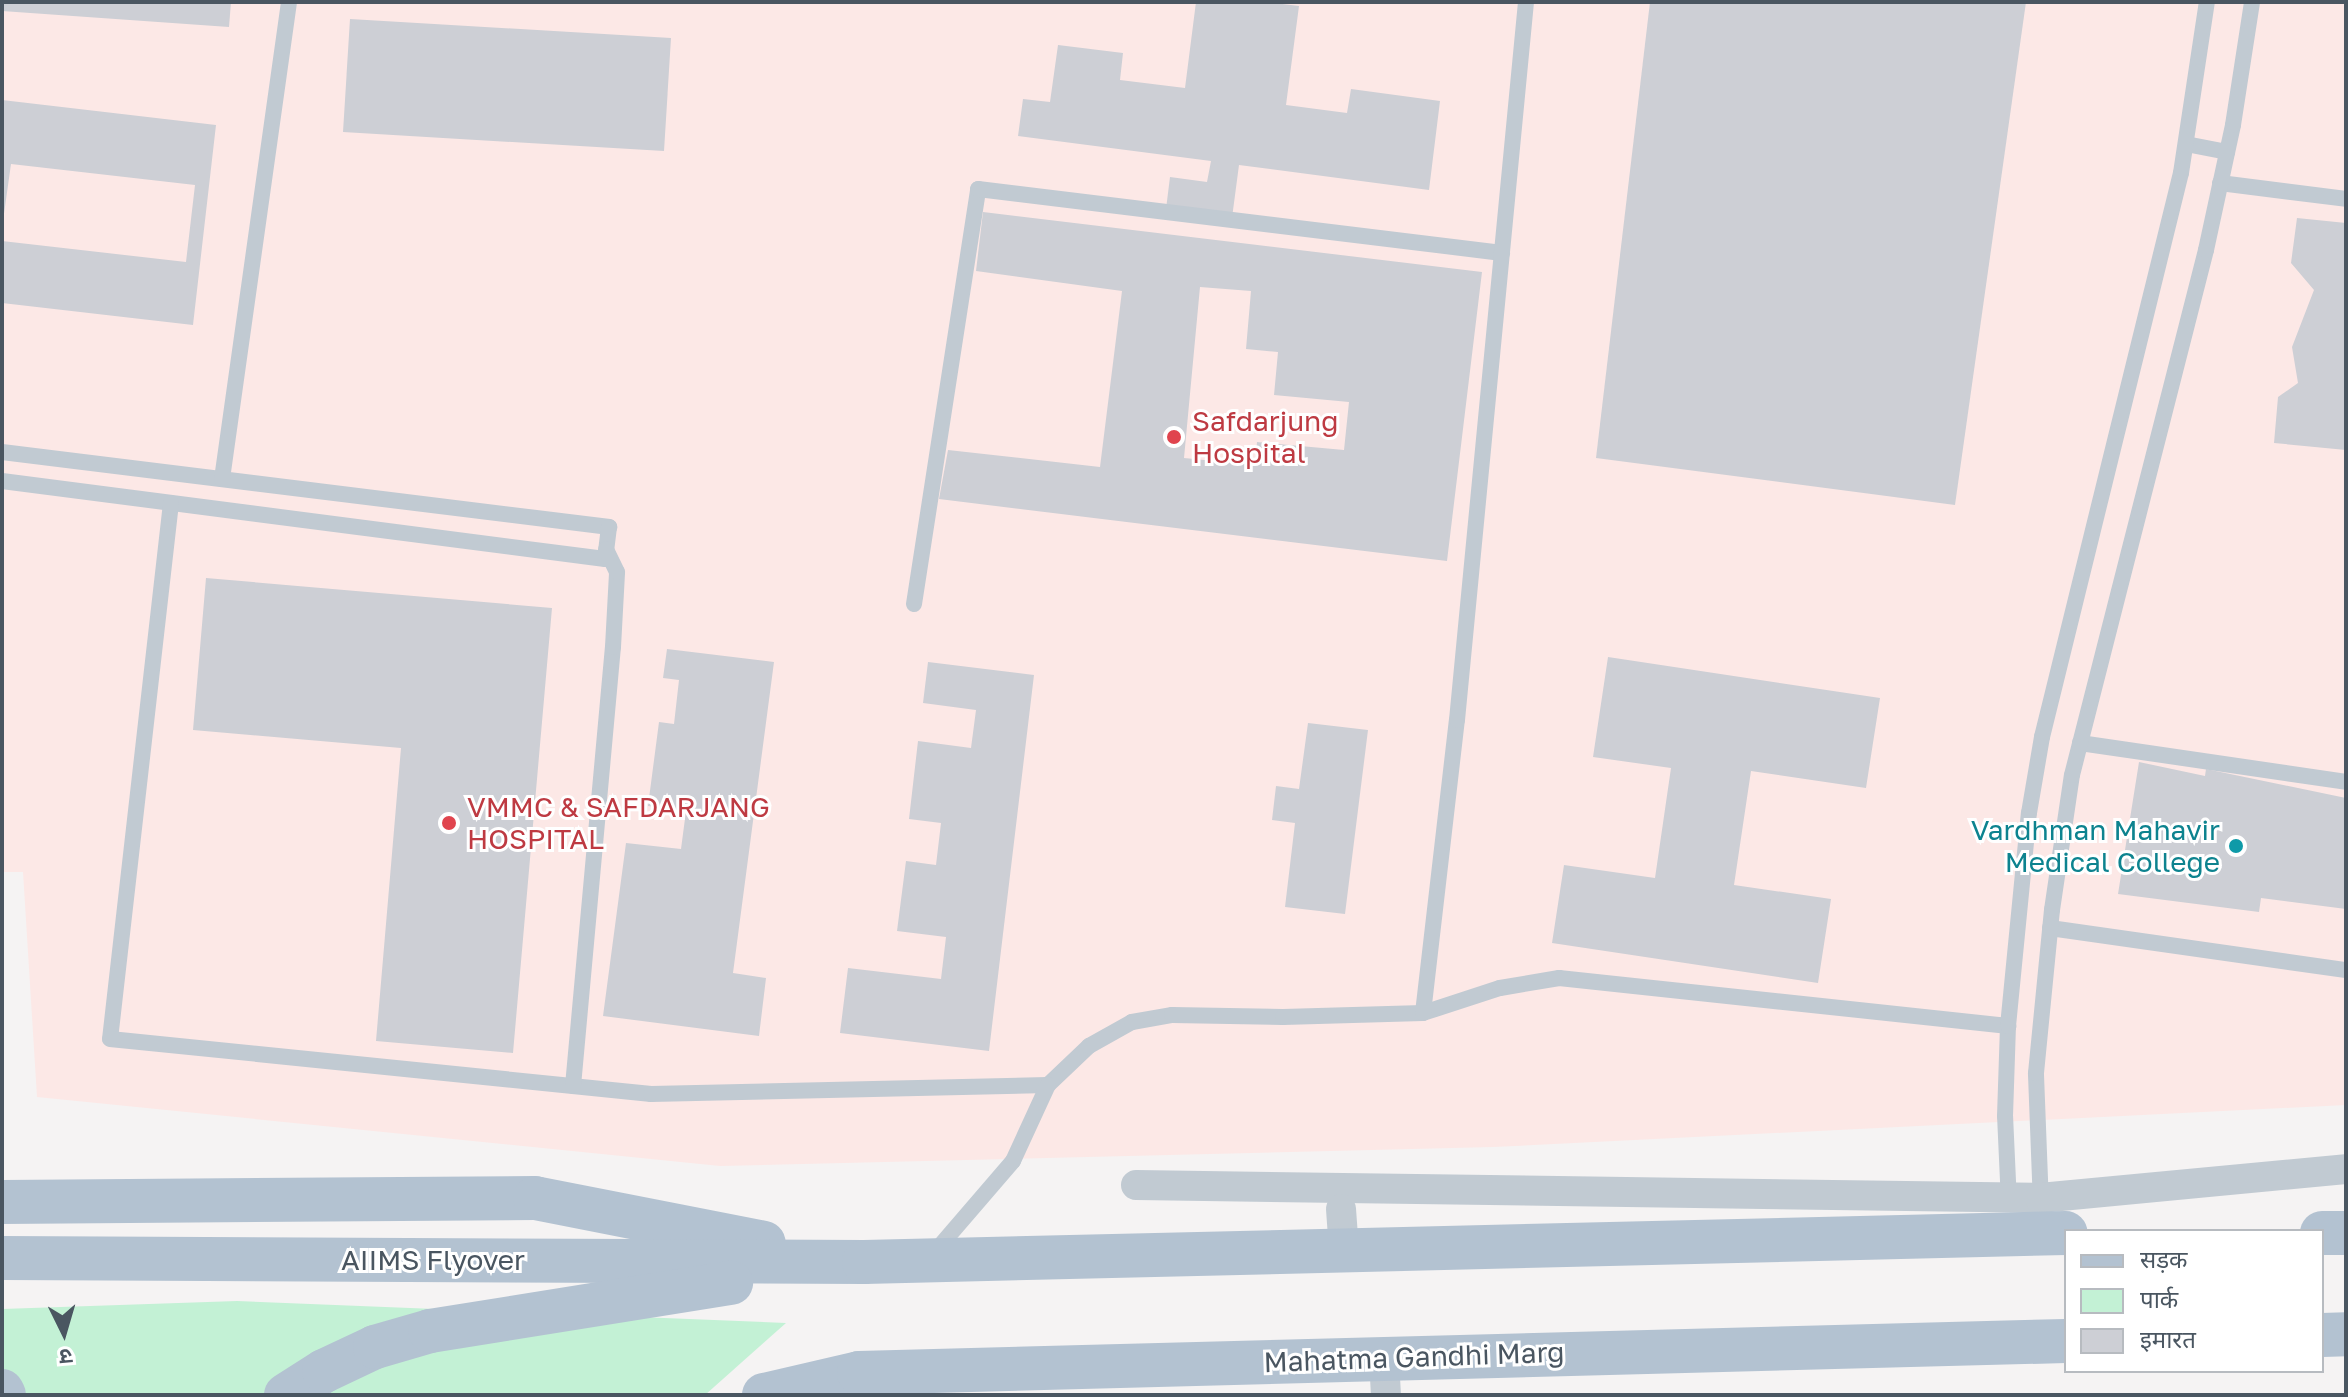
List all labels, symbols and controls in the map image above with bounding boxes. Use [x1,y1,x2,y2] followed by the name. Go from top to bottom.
[1192,404,1339,470] place label: Safdarjung Hospital
[1163,426,1185,448] marker: Safdarjung Hospital
[467,790,770,856] place label: VMMC & SAFDARJANG HOSPITAL
[438,812,460,834] marker: VMMC & SAFDARJANG HOSPITAL
[1971,813,2220,879] place label: Vardhman Mahavir Medical College
[2227,837,2245,855] marker: Vardhman Mahavir Medical College
[2064,1229,2324,1373] legend
[341,1243,525,1277] street label: AIIMS Flyover
[2140,1244,2188,1273] text: सड़क
[2140,1284,2178,1313] text: पार्क
[24,1293,104,1373] north arrow
[2140,1324,2196,1353] text: इमारत
[1263,1335,1565,1379] street label: Mahatma Gandhi Marg
[59,1343,74,1371] text: उ

